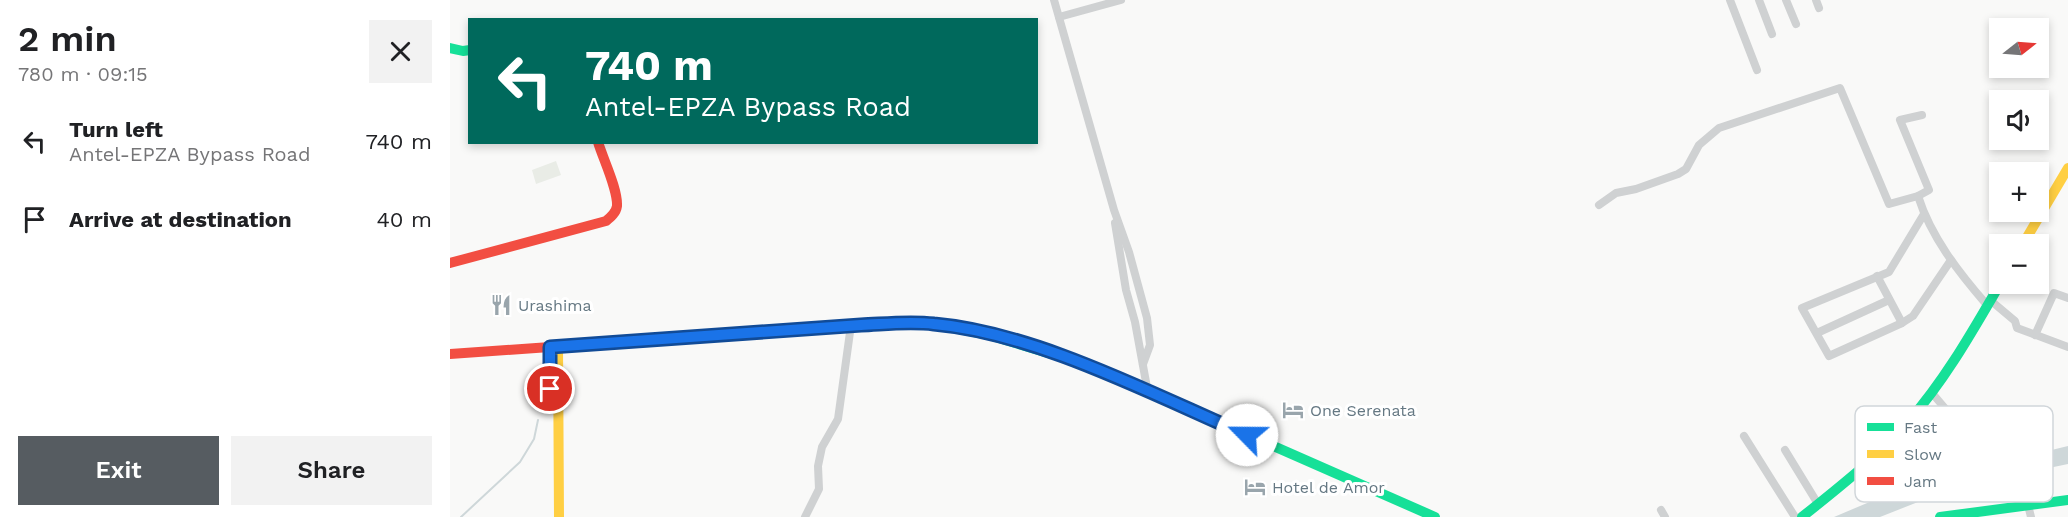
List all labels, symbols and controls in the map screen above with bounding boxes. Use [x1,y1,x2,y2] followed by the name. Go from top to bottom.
[18,18,117,60] text: 2 min
[1989,18,2049,78] north arrow
[1989,18,2049,294] map controls
[369,20,432,83] button: close
[585,41,713,90] text: 740 m
[486,42,564,120] icon: left
[18,62,148,86] text: 780 m · 09:15
[1989,90,2049,150] button: sound
[585,91,911,123] text: Antel-EPZA Bypass Road
[69,117,163,142] text: Turn left
[18,125,51,158] icon: left
[366,129,432,154] text: 740 m
[69,142,310,166] text: Antel-EPZA Bypass Road
[1989,162,2049,222] button: +
[18,203,51,236] icon: arrive
[69,207,292,232] text: Arrive at destination
[376,207,432,232] text: 40 m
[1989,234,2049,294] button: −
[489,293,513,317] restaurant icon: Urashima
[518,296,592,315] place label: Urashima
[524,363,575,414] pin
[533,372,566,405] icon: arrive
[1281,398,1305,422] hotel icon: One Serenata
[1310,401,1416,420] place label: One Serenata
[1215,403,1279,467] position arrow
[1855,406,2053,502] legend
[1904,418,1937,437] text: Fast
[18,436,219,505] button: Exit
[231,436,432,505] button: Share
[1904,445,1942,464] text: Slow
[1904,472,1937,491] text: Jam
[1243,475,1267,499] hotel icon: Hotel de Amor
[1272,478,1385,497] place label: Hotel de Amor

